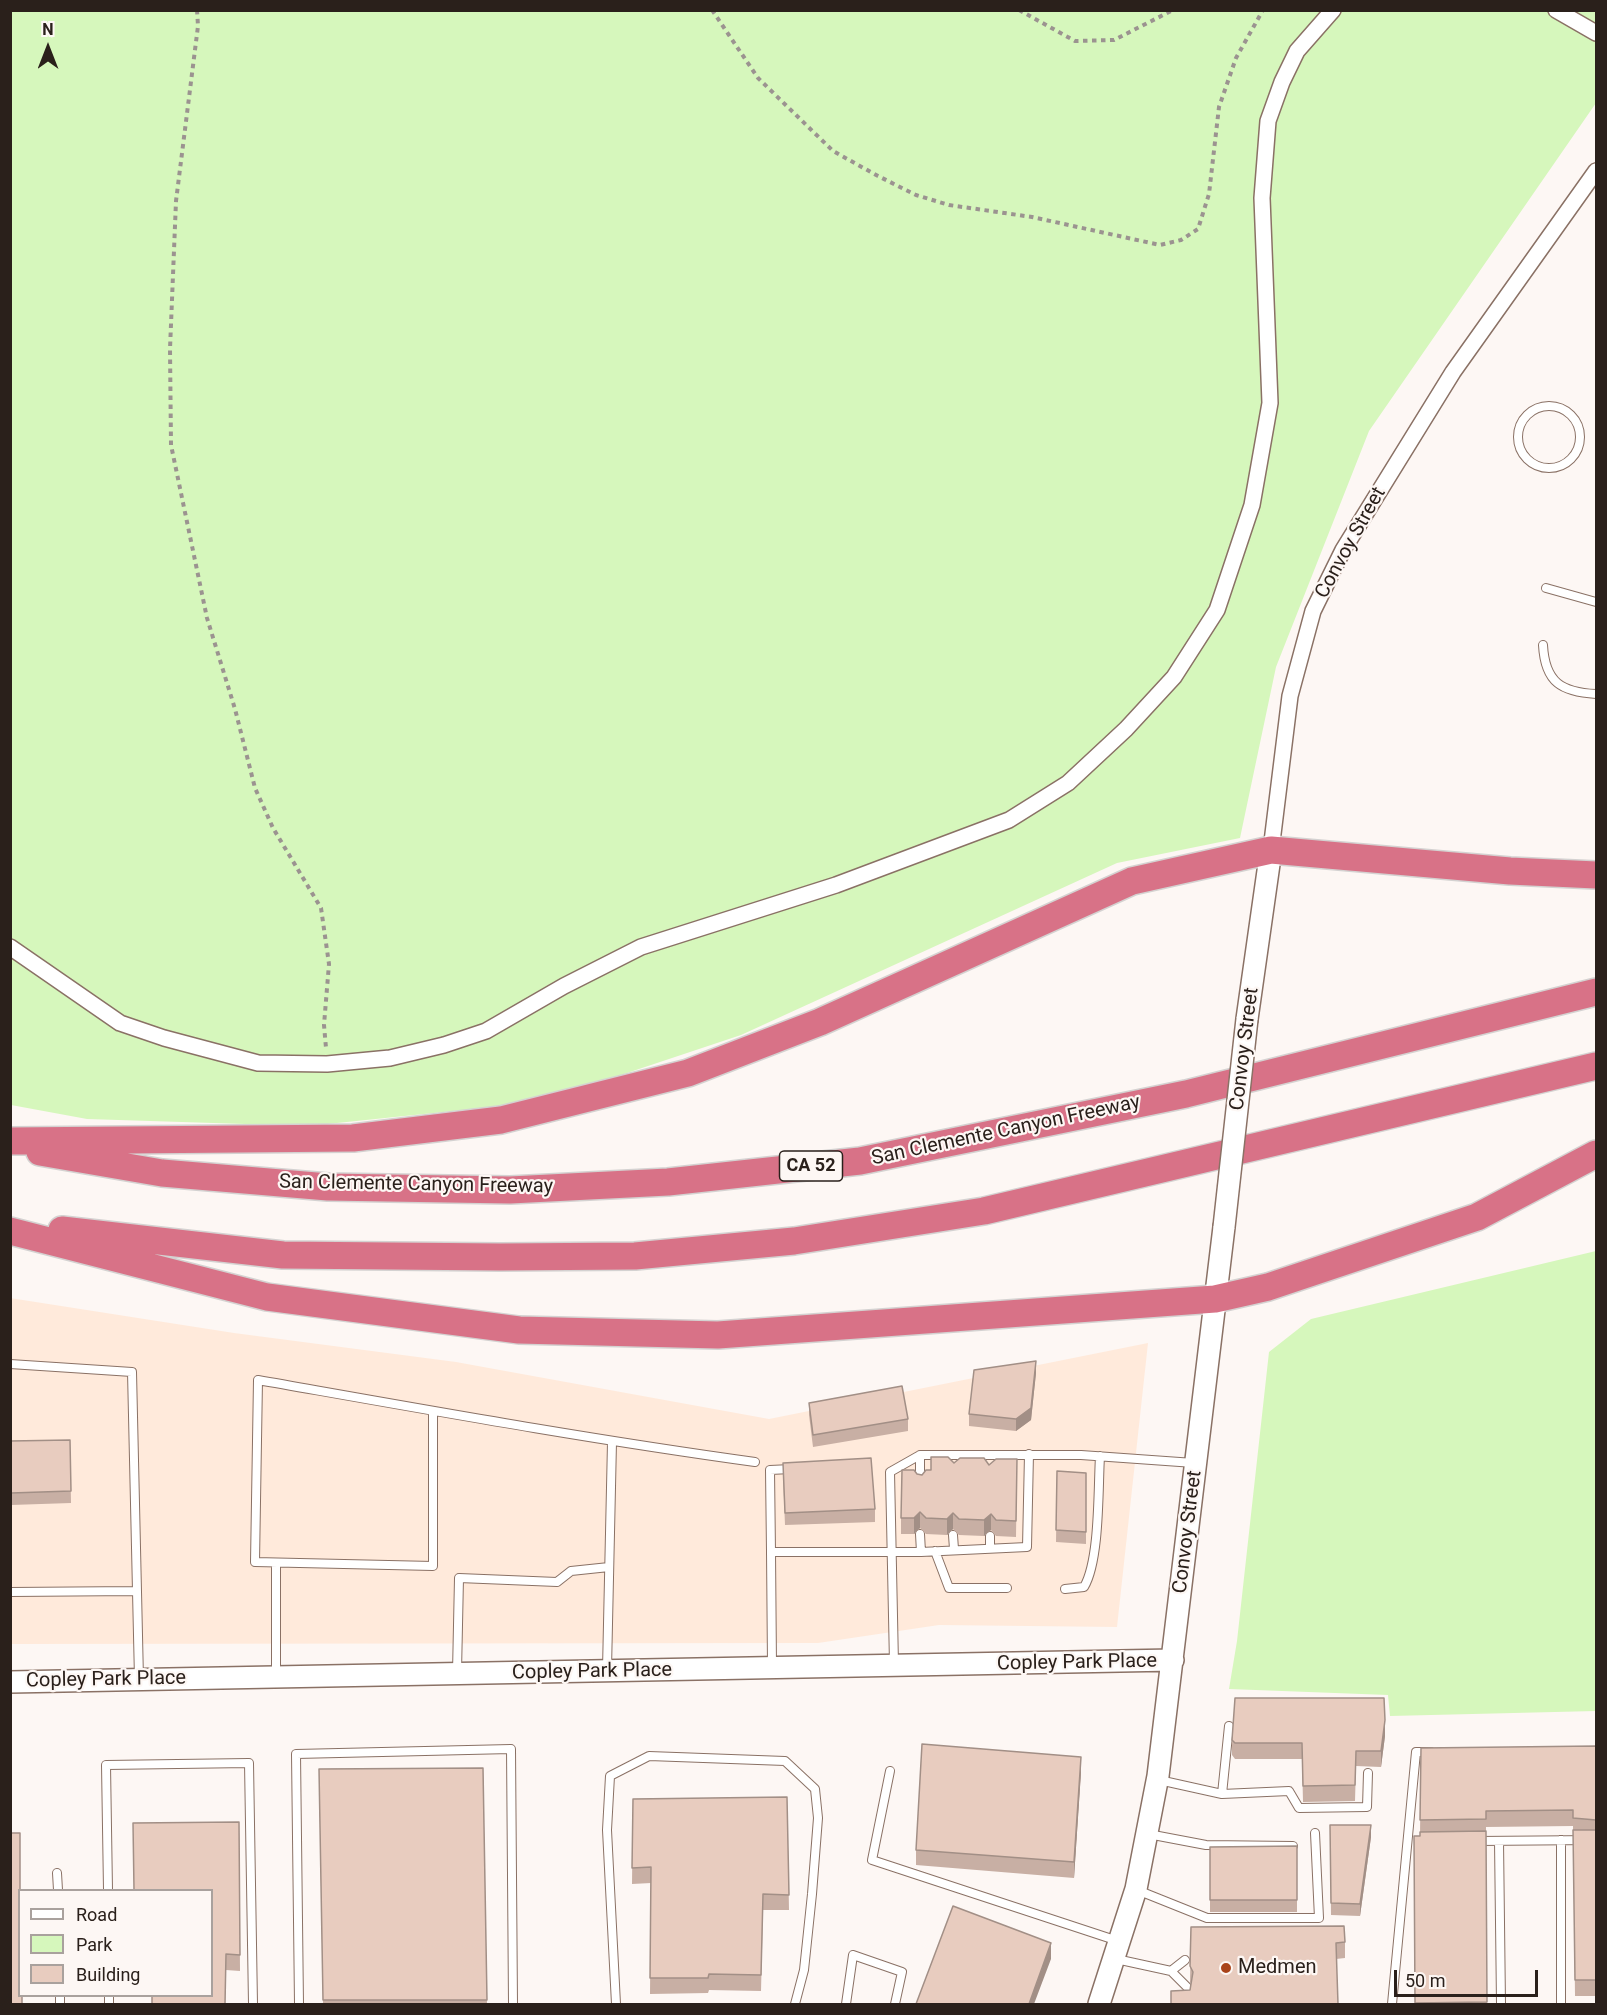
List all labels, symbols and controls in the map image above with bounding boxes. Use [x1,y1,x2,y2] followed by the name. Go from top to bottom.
[18,18,78,78] north arrow
[42,20,54,39] text: N
[1311,483,1391,603] street label: Convoy Street
[1226,986,1264,1112] street label: Convoy Street
[869,1091,1143,1171] street label: San Clemente Canyon Freeway
[780,1151,842,1181] road number: CA 52
[279,1171,553,1199] street label: San Clemente Canyon Freeway
[1169,1469,1207,1595] street label: Convoy Street
[997,1650,1157,1676] street label: Copley Park Place
[512,1659,672,1685] street label: Copley Park Place
[26,1667,186,1693] street label: Copley Park Place
[18,1889,213,1997] legend
[76,1904,117,1925] text: Road
[76,1934,112,1955] text: Park
[1238,1956,1317,1980] place label: Medmen
[1397,1958,1541,1996] scale bar
[1219,1961,1233,1975] marker: Medmen
[76,1964,140,1985] text: Building
[1405,1970,1445,1991] text: 50 m

